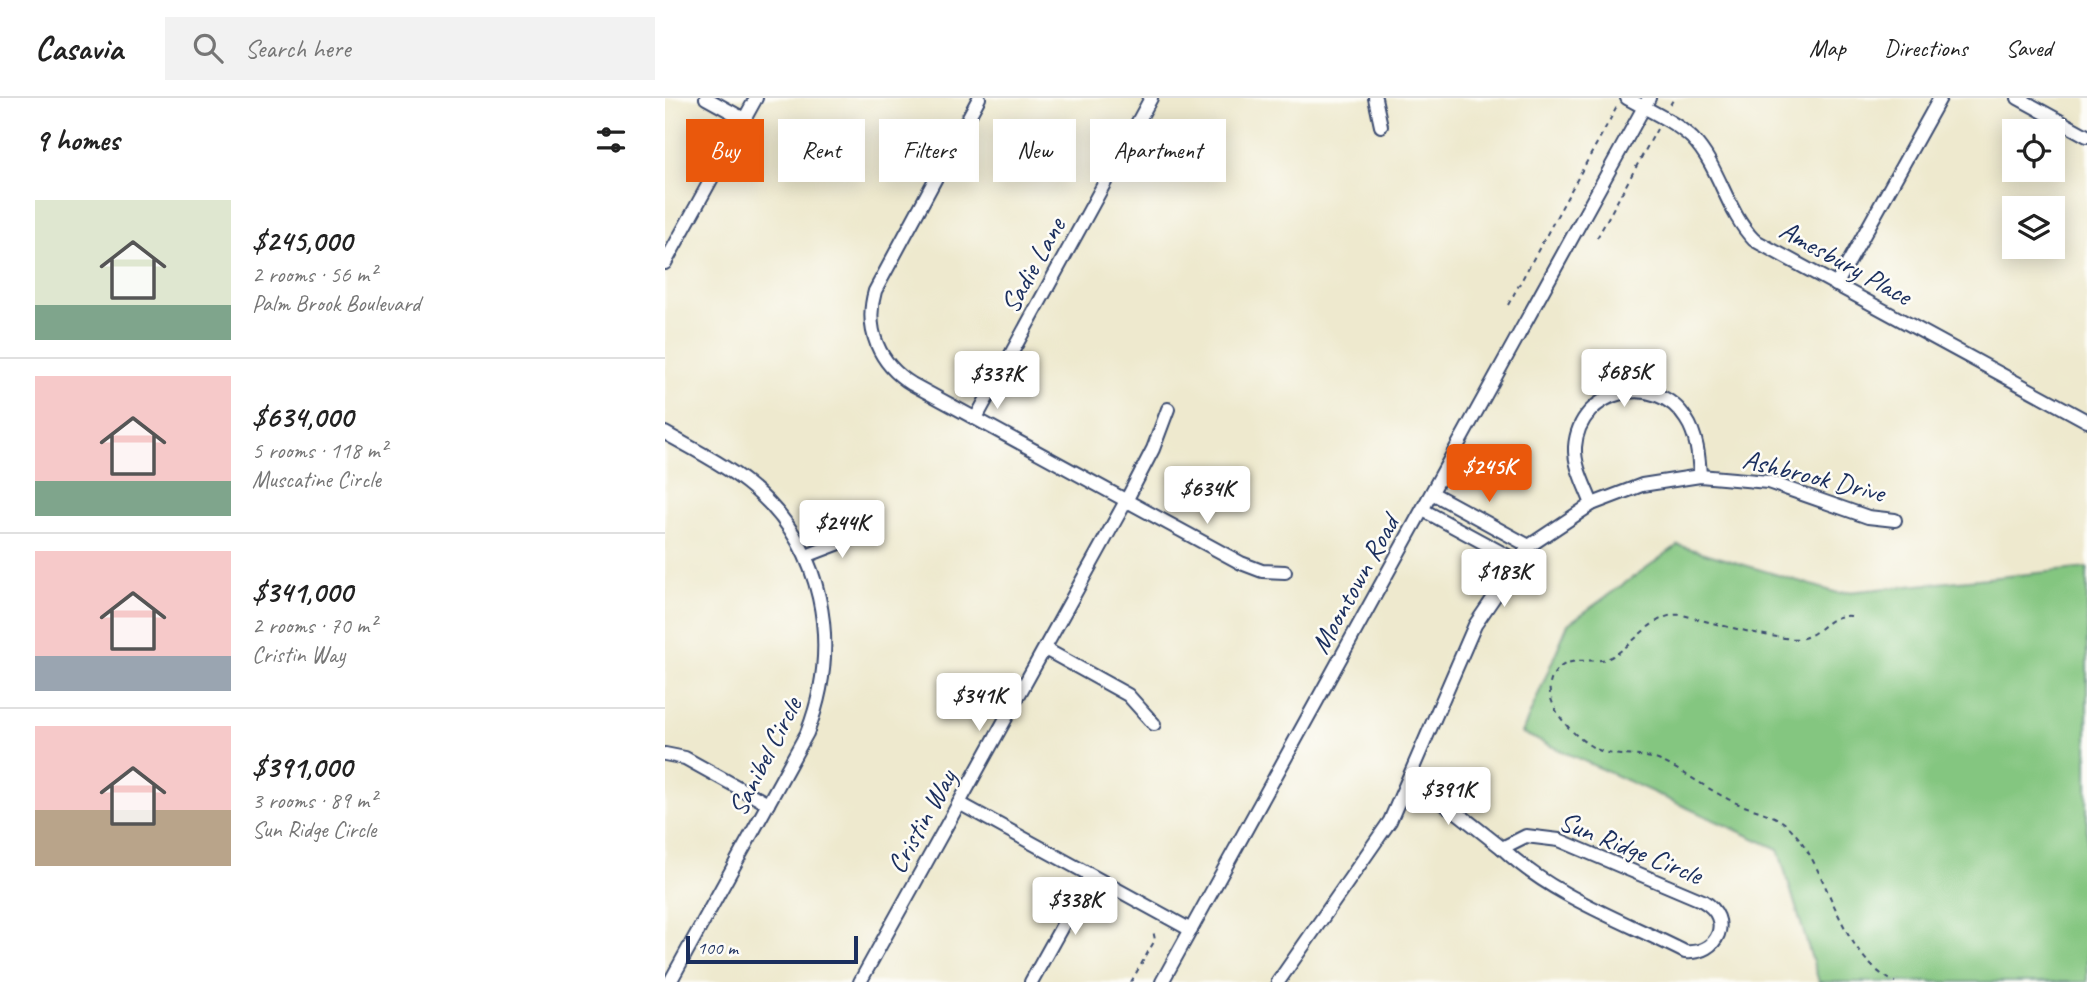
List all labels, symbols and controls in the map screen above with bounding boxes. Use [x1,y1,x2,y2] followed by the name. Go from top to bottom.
[165,17,655,80] search box
[35,27,123,69] text: Casavia
[189,29,227,67] icon: search
[245,32,351,65] text: Search here
[1809,33,1846,63] text: Map
[1884,33,1967,63] text: Directions
[2005,33,2052,63] text: Saved
[686,119,764,182] chip: Buy
[778,119,865,182] chip: Rent
[879,119,979,182] chip: Filters
[993,119,1076,182] chip: New
[1090,119,1226,182] chip: Apartment
[2002,119,2065,259] map controls
[2002,119,2065,182] button: locate
[35,121,119,159] text: 9 homes
[592,121,630,159] icon: filters
[2002,196,2065,259] button: layers
[992,210,1074,319] street label: Sadie Lane
[1774,212,1920,314] street label: Amesbury Place
[252,222,352,260] text: $245,000
[91,228,175,312] icon: home
[252,260,376,289] text: 2 rooms · 56 m²
[252,289,420,318] text: Palm Brook Boulevard
[1575,350,1673,409] pin: $685K
[948,352,1046,411] pin: $337K
[1597,357,1651,386] text: $685K
[971,359,1024,388] text: $337K
[252,398,353,436] text: $634,000
[91,404,175,488] icon: home
[252,436,387,465] text: 5 rooms · 118 m²
[1739,441,1890,510] street label: Ashbrook Drive
[1440,444,1538,504] pin: $245K
[1463,452,1515,481] text: $245K
[252,465,381,494] text: Muscatine Circle
[1158,466,1256,526] pin: $634K
[1180,474,1234,503] text: $634K
[793,500,891,560] pin: $244K
[1302,506,1409,659] street label: Moontown Road
[815,508,869,537] text: $244K
[1455,550,1553,609] pin: $183K
[1477,557,1531,586] text: $183K
[252,573,352,611] text: $341,000
[91,579,175,663] icon: home
[252,611,376,640] text: 2 rooms · 70 m²
[252,640,345,669] text: Cristin Way
[930,674,1028,733] pin: $341K
[952,681,1006,710] text: $341K
[720,689,810,821] street label: Sanibel Circle
[252,748,352,786] text: $391,000
[91,754,175,838] icon: home
[879,761,965,879] street label: Cristin Way
[1399,768,1497,827] pin: $391K
[1422,775,1474,804] text: $391K
[252,786,376,815] text: 3 rooms · 89 m²
[1554,803,1709,893] street label: Sun Ridge Circle
[252,815,376,844] text: Sun Ridge Circle
[1026,878,1124,937] pin: $338K
[1048,885,1102,914] text: $338K
[686,933,857,965] scale bar
[697,936,738,960] text: 100 m

